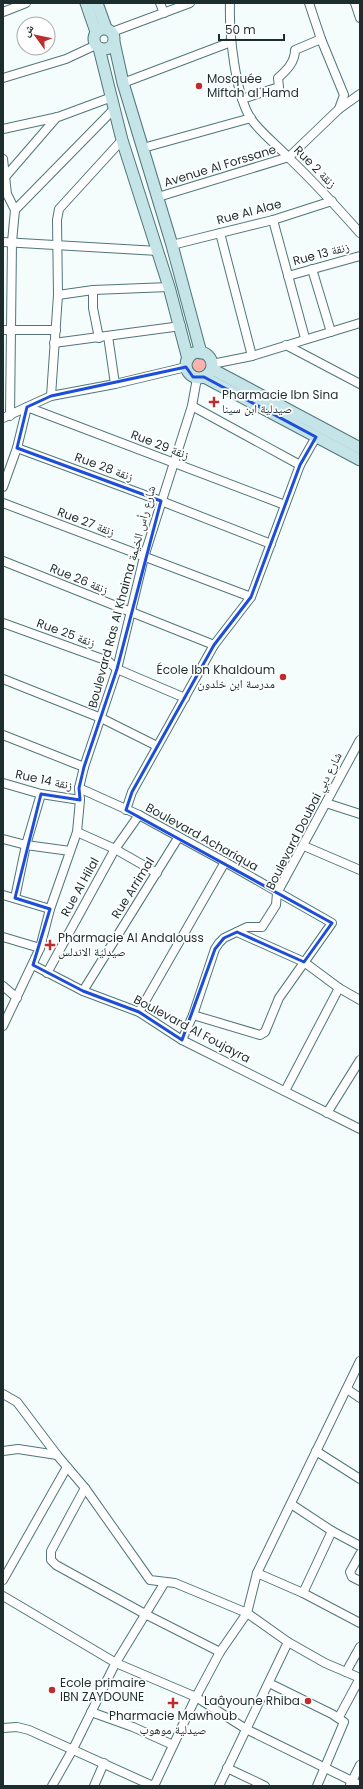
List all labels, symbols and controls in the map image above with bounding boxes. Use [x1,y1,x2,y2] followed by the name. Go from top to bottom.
[16,16,56,56] north arrow
[219,16,284,42] scale bar
[18,21,38,40] text: ش
[225,21,256,38] text: 50 m
[207,70,299,101] place label: Mosquée Miftah al Hamd
[194,81,204,91] marker: Mosquée Miftah al Hamd
[162,140,278,191] street label: Avenue Al Forssane
[290,142,341,192] street label: Rue 2 زنقة
[215,195,283,228] street label: Rue Al Alae
[291,238,351,269] street label: Rue 13 زنقة
[222,386,338,417] place label: Pharmacie Ibn Sina صيدلية ابن سينا
[209,397,219,407] marker: Pharmacie Ibn Sina صيدلية ابن سينا
[129,426,192,464] street label: Rue 29 زنقة
[72,448,136,485] street label: Rue 28 زنقة
[84,484,159,710] street label: Boulevard Ras Al Khaima شارع رأس الخيمة
[55,503,118,540] street label: Rue 27 زنقة
[48,559,111,598] street label: Rue 26 زنقة
[34,614,98,651] street label: Rue 25 زنقة
[157,661,275,692] place label: École Ibn Khaldoum مدرسة ابن خلدون
[278,672,288,682] marker: École Ibn Khaldoum مدرسة ابن خلدون
[261,749,348,894] street label: Boulevard Doubai شارع دبي
[14,765,75,794] street label: Rue 14 زنقة
[143,799,262,875] street label: Boulevard Achariqua
[56,854,103,919] street label: Rue Al Hilal
[107,854,158,922] street label: Rue Arrimal
[58,929,204,960] place label: Pharmacie Al Andalouss صيدلية الاندلس
[45,940,55,950] marker: Pharmacie Al Andalouss صيدلية الاندلس
[131,991,254,1067] street label: Boulevard Al Foujayra
[60,1674,146,1705] place label: Ecole primaire IBN ZAYDOUNE
[47,1685,57,1695] marker: Ecole primaire IBN ZAYDOUNE
[204,1692,300,1709] place label: Laâyoune Rhiba
[303,1696,313,1706] marker: Laâyoune Rhiba
[168,1698,178,1708] marker: Pharmacie Mawhoub صيدلية موهوب
[109,1707,237,1738] place label: Pharmacie Mawhoub صيدلية موهوب

